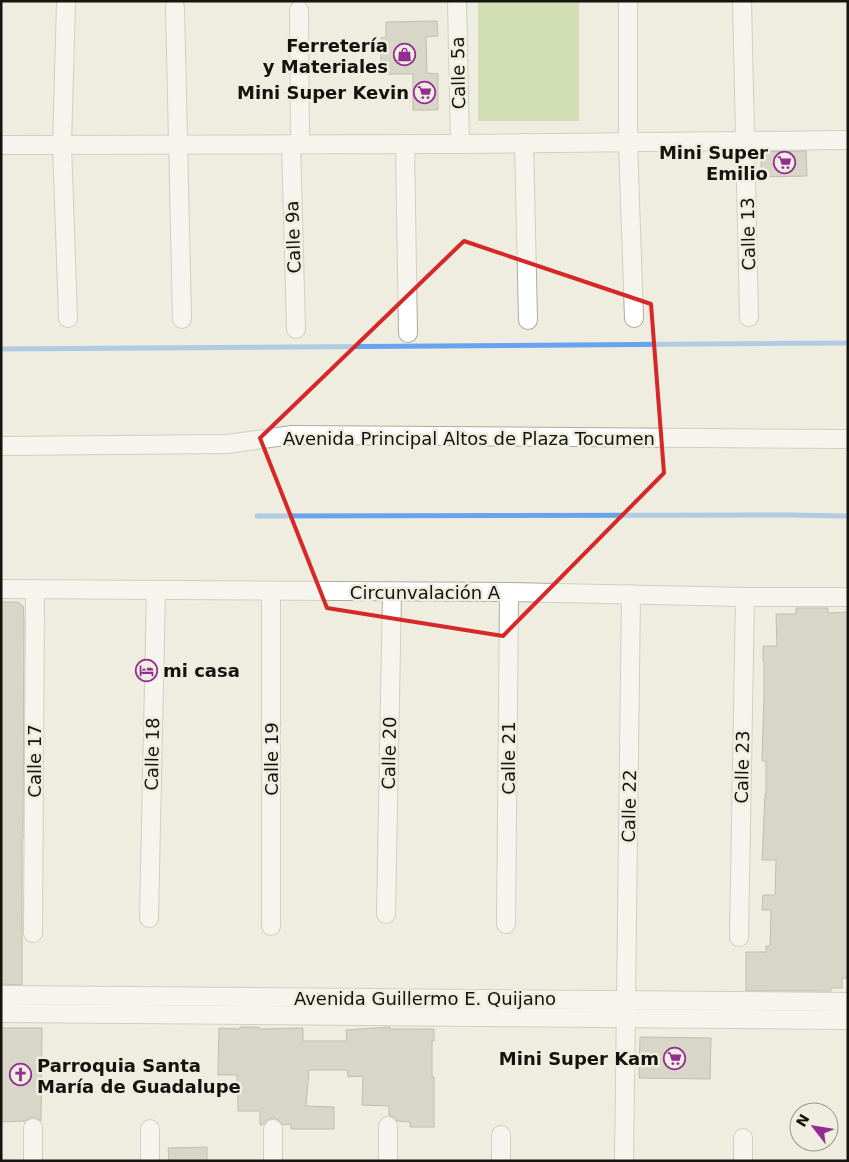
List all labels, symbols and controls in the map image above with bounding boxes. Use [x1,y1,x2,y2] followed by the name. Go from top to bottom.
[263,35,388,77] place label: Ferretería y Materiales
[447,36,469,110] street label: Calle 5a
[392,43,416,67] shop icon: Ferretería y Materiales
[413,80,437,104] supermarket icon: Mini Super Kevin
[237,82,409,103] place label: Mini Super Kevin
[659,142,768,184] place label: Mini Super Emilio
[772,150,796,174] supermarket icon: Mini Super Emilio
[737,197,759,271] street label: Calle 13
[281,200,305,274] street label: Calle 9a
[283,428,655,449] street label: Avenida Principal Altos de Plaza Tocumen
[350,582,501,603] street label: Circunvalación A
[135,658,159,682] hotel icon: mi casa
[163,660,240,681] place label: mi casa
[378,716,400,790] street label: Calle 20
[141,717,163,791] street label: Calle 18
[498,721,519,795] street label: Calle 21
[261,722,282,796] street label: Calle 19
[24,724,45,798] street label: Calle 17
[731,730,753,804] street label: Calle 23
[618,769,640,843] street label: Calle 22
[294,988,556,1009] street label: Avenida Guillermo E. Quijano
[663,1046,687,1070] supermarket icon: Mini Super Kam
[499,1048,659,1069] place label: Mini Super Kam
[37,1055,241,1097] place label: Parroquia Santa María de Guadalupe
[9,1063,33,1087] church icon: Parroquia Santa María de Guadalupe
[789,1102,839,1152] north arrow
[793,1111,813,1129] text: N

